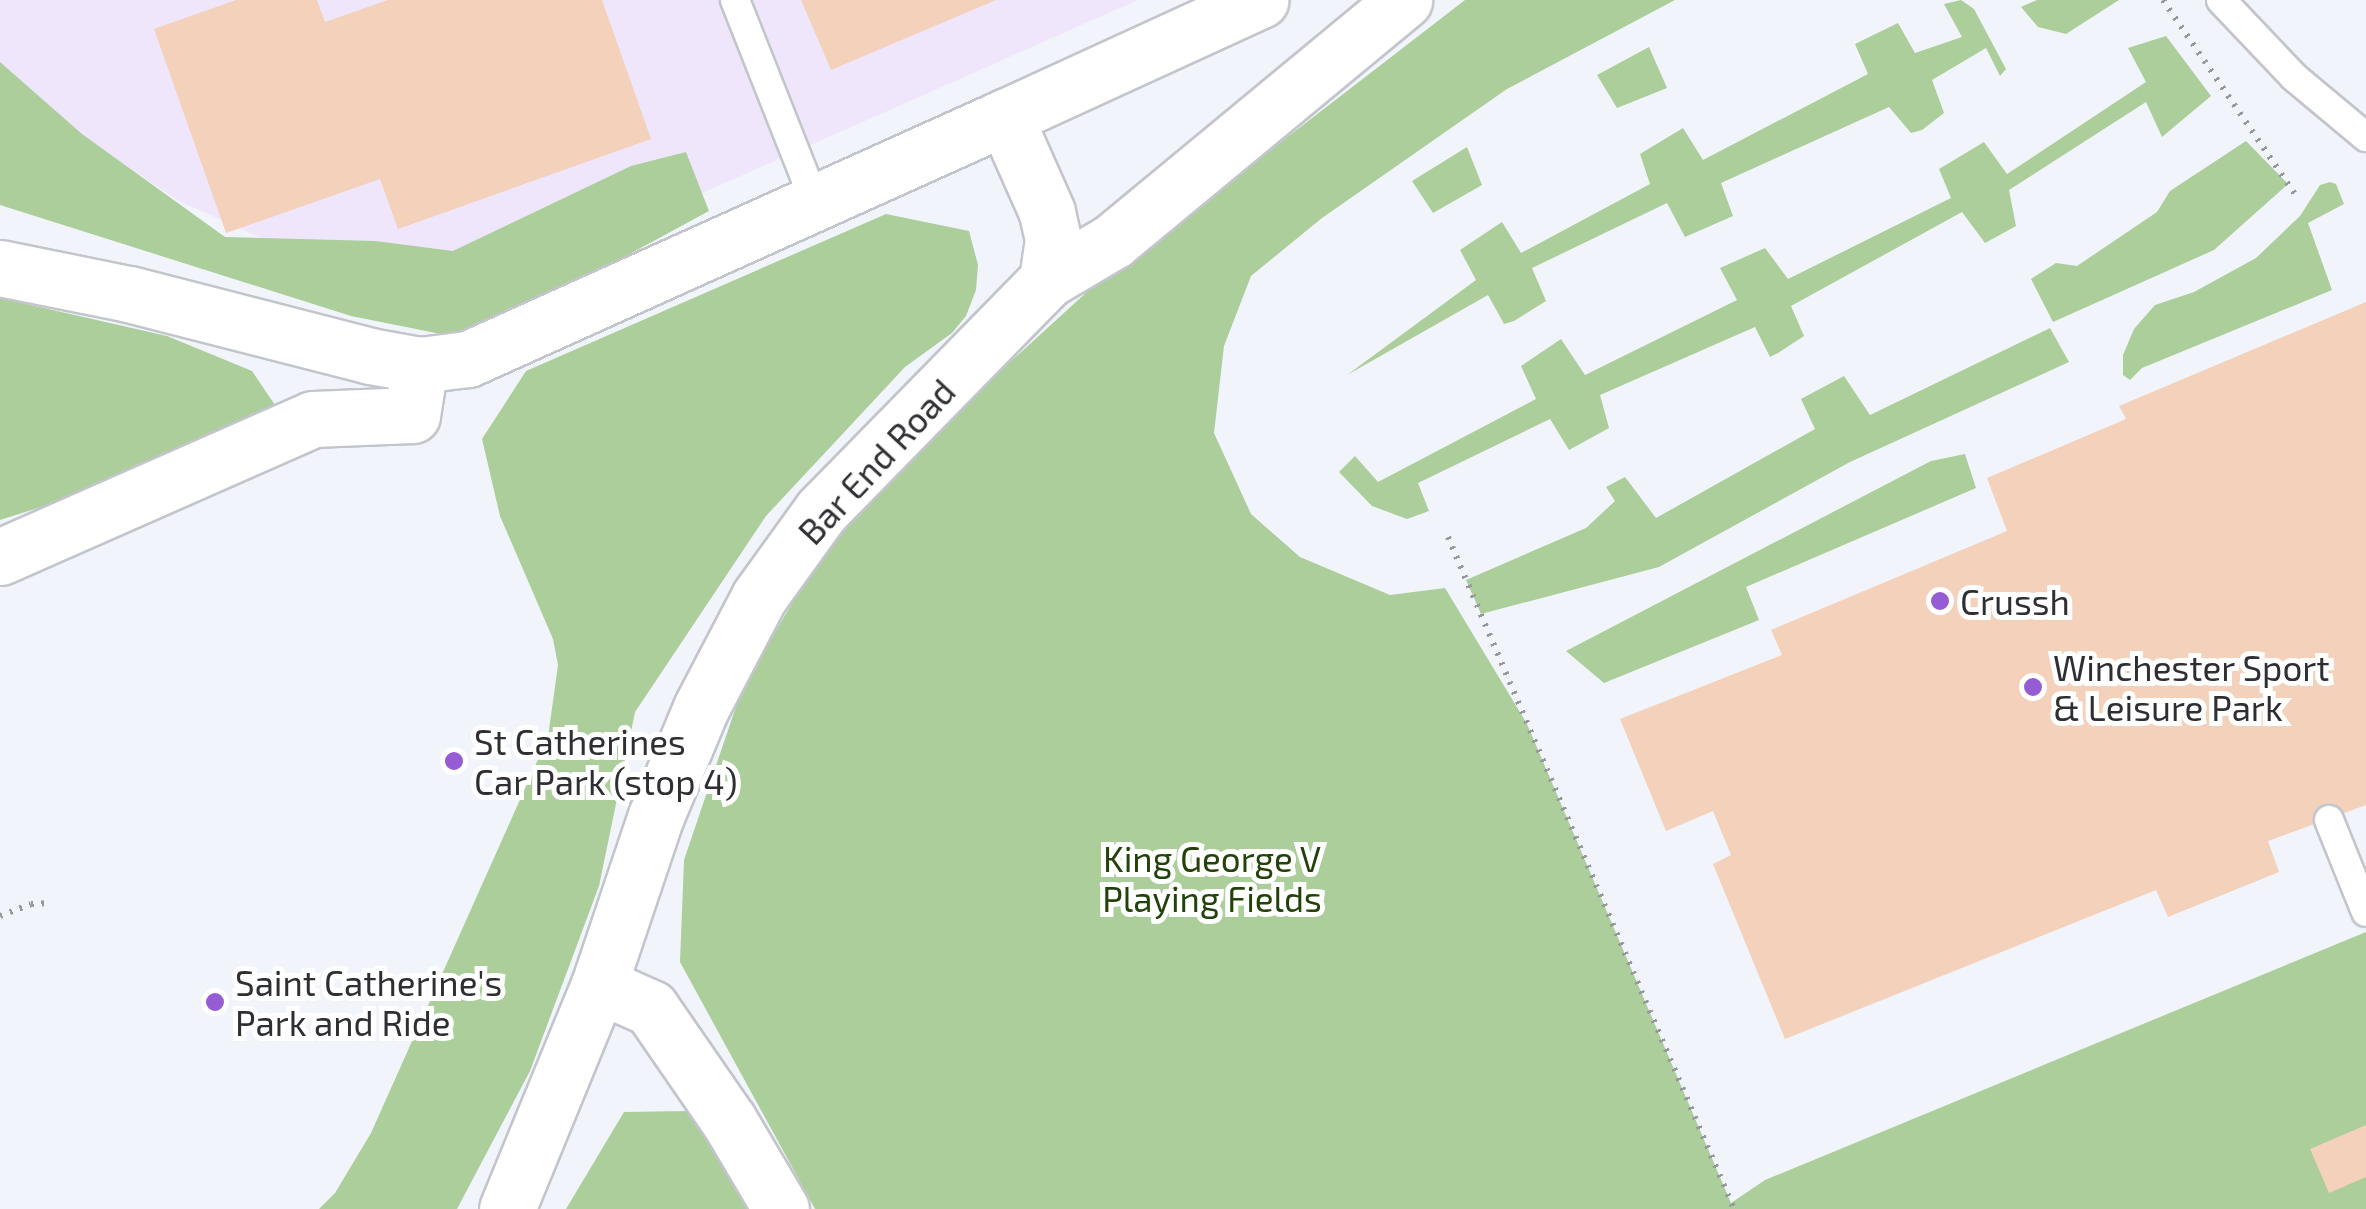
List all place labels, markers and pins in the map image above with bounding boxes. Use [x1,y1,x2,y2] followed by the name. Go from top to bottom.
[1960,580,2070,622] place label: Crussh
[1929,590,1951,612] marker: Crussh
[2053,646,2330,728] place label: Winchester Sport & Leisure Park
[2022,676,2044,698] marker: Winchester Sport & Leisure Park
[474,720,739,802] place label: St Catherines Car Park (stop 4)
[443,750,465,772] marker: St Catherines Car Park (stop 4)
[235,961,502,1043] place label: Saint Catherine's Park and Ride
[204,991,226,1013] marker: Saint Catherine's Park and Ride

